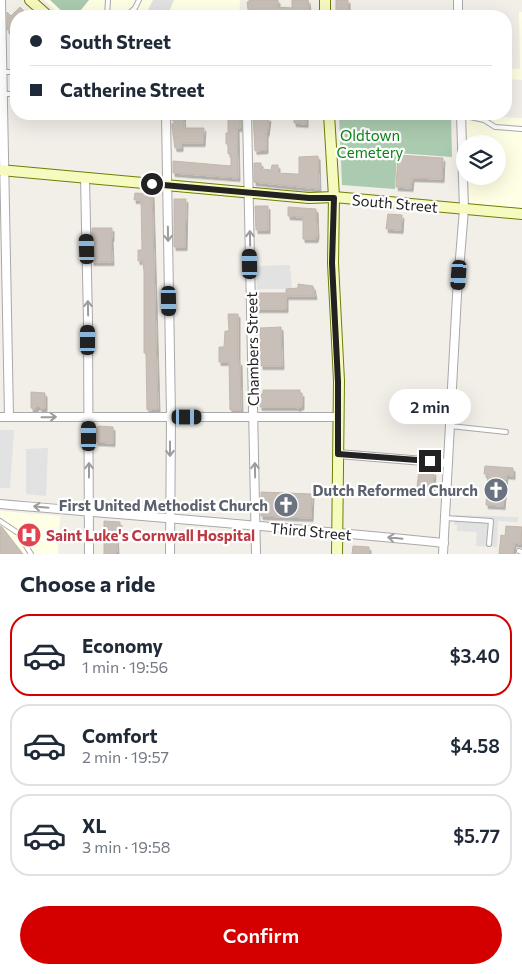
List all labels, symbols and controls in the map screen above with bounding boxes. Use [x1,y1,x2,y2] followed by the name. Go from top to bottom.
[60,30,171,53] text: South Street
[60,78,205,101] text: Catherine Street
[337,126,404,161] park label: Oldtown Cemetery
[456,135,506,185] map controls
[456,135,506,185] button: layers
[141,173,163,195] route start
[351,190,439,216] street label: South Street
[163,226,173,242] one-way arrow
[245,230,255,246] one-way arrow
[78,234,95,264] car
[242,249,257,279] car
[450,260,467,290] car
[161,286,176,316] car
[242,292,262,406] street label: Chambers Street
[83,300,93,316] one-way arrow
[80,325,95,355] car
[389,388,471,424] callout: 2 min
[410,397,450,416] text: 2 min
[172,410,202,425] car
[40,412,56,422] one-way arrow
[81,421,96,451] car
[165,440,175,457] one-way arrow
[419,450,441,472] route end
[84,463,94,479] one-way arrow
[250,463,259,479] one-way arrow
[483,477,509,503] church icon: Dutch Reformed Church
[313,481,478,499] place label: Dutch Reformed Church
[273,492,299,518] church icon: First United Methodist Church
[59,496,268,514] place label: First United Methodist Church
[34,503,50,512] one-way arrow
[270,518,352,544] street label: Third Street
[16,522,42,548] hospital icon: Saint Luke's Cornwall Hospital
[46,526,255,544] place label: Saint Luke's Cornwall Hospital
[387,534,403,543] one-way arrow
[20,570,155,597] text: Choose a ride
[22,633,67,678] icon: car
[82,634,163,657] text: Economy
[450,644,500,667] text: $3.40
[82,657,168,676] text: 1 min · 19:56
[22,723,67,768] icon: car
[82,724,158,747] text: Comfort
[450,734,500,757] text: $4.58
[82,747,169,766] text: 2 min · 19:57
[22,813,67,858] icon: car
[82,814,107,837] text: XL
[453,824,500,847] text: $5.77
[82,837,171,856] text: 3 min · 19:58
[20,906,502,964] button: Confirm

